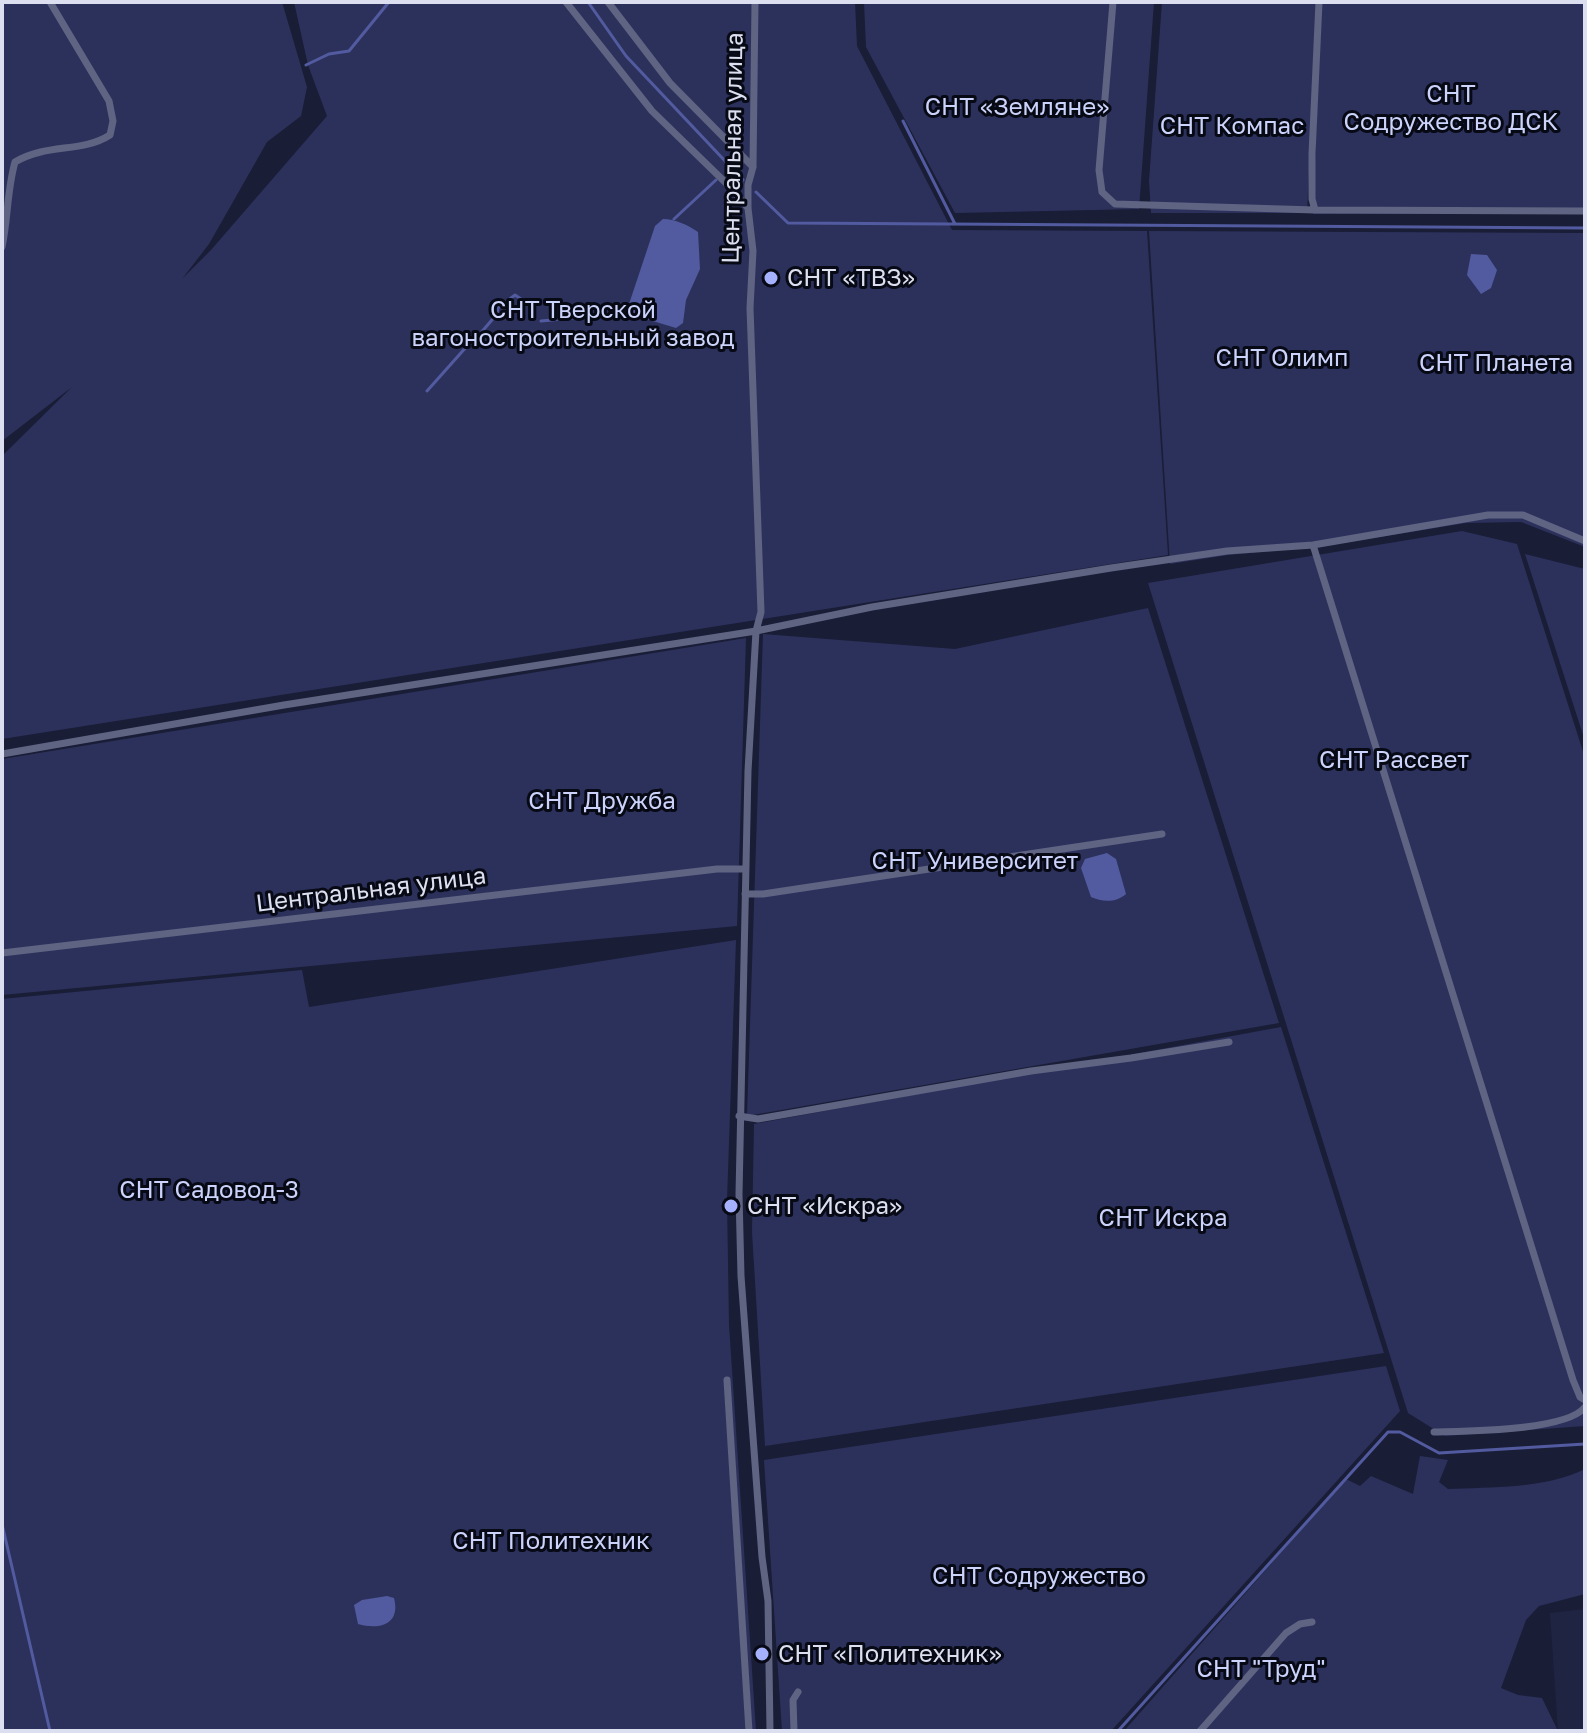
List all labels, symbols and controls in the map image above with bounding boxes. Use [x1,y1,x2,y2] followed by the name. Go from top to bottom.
[717,32,749,264] street label: Центральная улица
[1344,80,1558,136] park label: СНТ Содружество ДСК
[925,93,1109,121] park label: СНТ «Земляне»
[1160,112,1304,140] park label: СНТ Компас
[787,264,915,292] place label: СНТ «ТВЗ»
[762,269,780,287] marker: СНТ «ТВЗ»
[411,296,735,352] park label: СНТ Тверской вагоностроительный завод
[1216,344,1348,372] park label: СНТ Олимп
[1419,349,1573,377] park label: СНТ Планета
[1319,746,1469,774] park label: СНТ Рассвет
[528,787,676,815] park label: СНТ Дружба
[872,847,1078,875] park label: СНТ Университет
[254,862,488,918] street label: Центральная улица
[119,1176,299,1204] park label: СНТ Садовод-3
[747,1192,902,1220] place label: СНТ «Искра»
[722,1197,740,1215] marker: СНТ «Искра»
[1099,1204,1227,1232] park label: СНТ Искра
[452,1527,650,1555] park label: СНТ Политехник
[932,1562,1146,1590] park label: СНТ Содружество
[778,1640,1002,1668] place label: СНТ «Политехник»
[753,1645,771,1663] marker: СНТ «Политехник»
[1196,1655,1326,1683] park label: СНТ "Труд"

